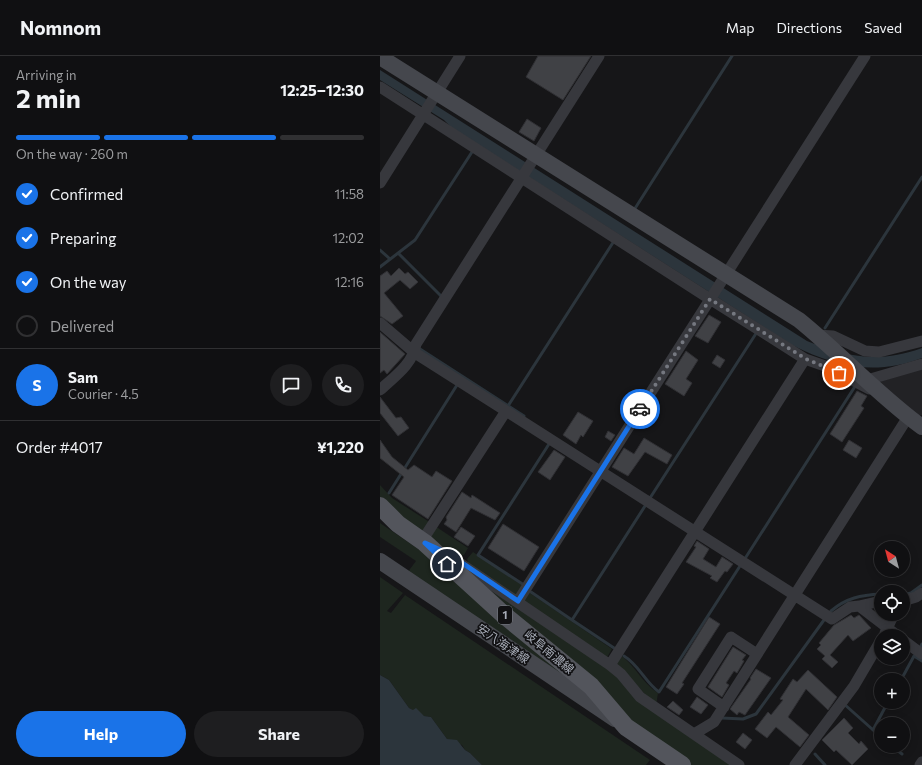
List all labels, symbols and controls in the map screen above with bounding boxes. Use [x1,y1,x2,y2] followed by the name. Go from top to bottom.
[20,16,101,39] text: Nomnom
[726,19,755,36] text: Map
[777,19,842,36] text: Directions
[864,19,902,36] text: Saved
[16,67,76,83] text: Arriving in
[280,81,364,99] text: 12:25–12:30
[16,82,81,113] text: 2 min
[16,146,128,162] text: On the way · 260 m
[16,183,38,205] icon: check
[50,185,123,203] text: Confirmed
[334,186,364,202] text: 11:58
[16,227,38,249] icon: check
[50,229,116,247] text: Preparing
[333,230,364,246] text: 12:02
[16,271,38,293] icon: check
[50,273,127,291] text: On the way
[335,274,364,290] text: 12:16
[50,317,114,335] text: Delivered
[822,356,856,390] pin
[828,362,850,384] icon: bag
[270,364,312,406] button: chat
[322,364,364,406] button: phone
[68,368,98,386] text: Sam
[32,376,42,394] text: S
[68,386,139,402] text: Courier · 4.5
[620,389,660,429] courier
[629,398,651,420] icon: car
[16,438,103,456] text: Order #4017
[317,438,364,456] text: ¥1,220
[874,541,910,577] north arrow
[874,541,910,753] map controls
[430,547,464,581] pin
[436,553,458,575] icon: home
[874,585,910,621] button: locate
[498,606,512,624] road number: 1
[475,621,532,666] street label: 安八海津線
[522,627,577,676] street label: 岐阜南濃線
[874,629,910,665] button: layers
[874,673,910,709] button: +
[16,711,186,757] button: Help
[194,711,364,757] button: Share
[874,717,910,753] button: −

